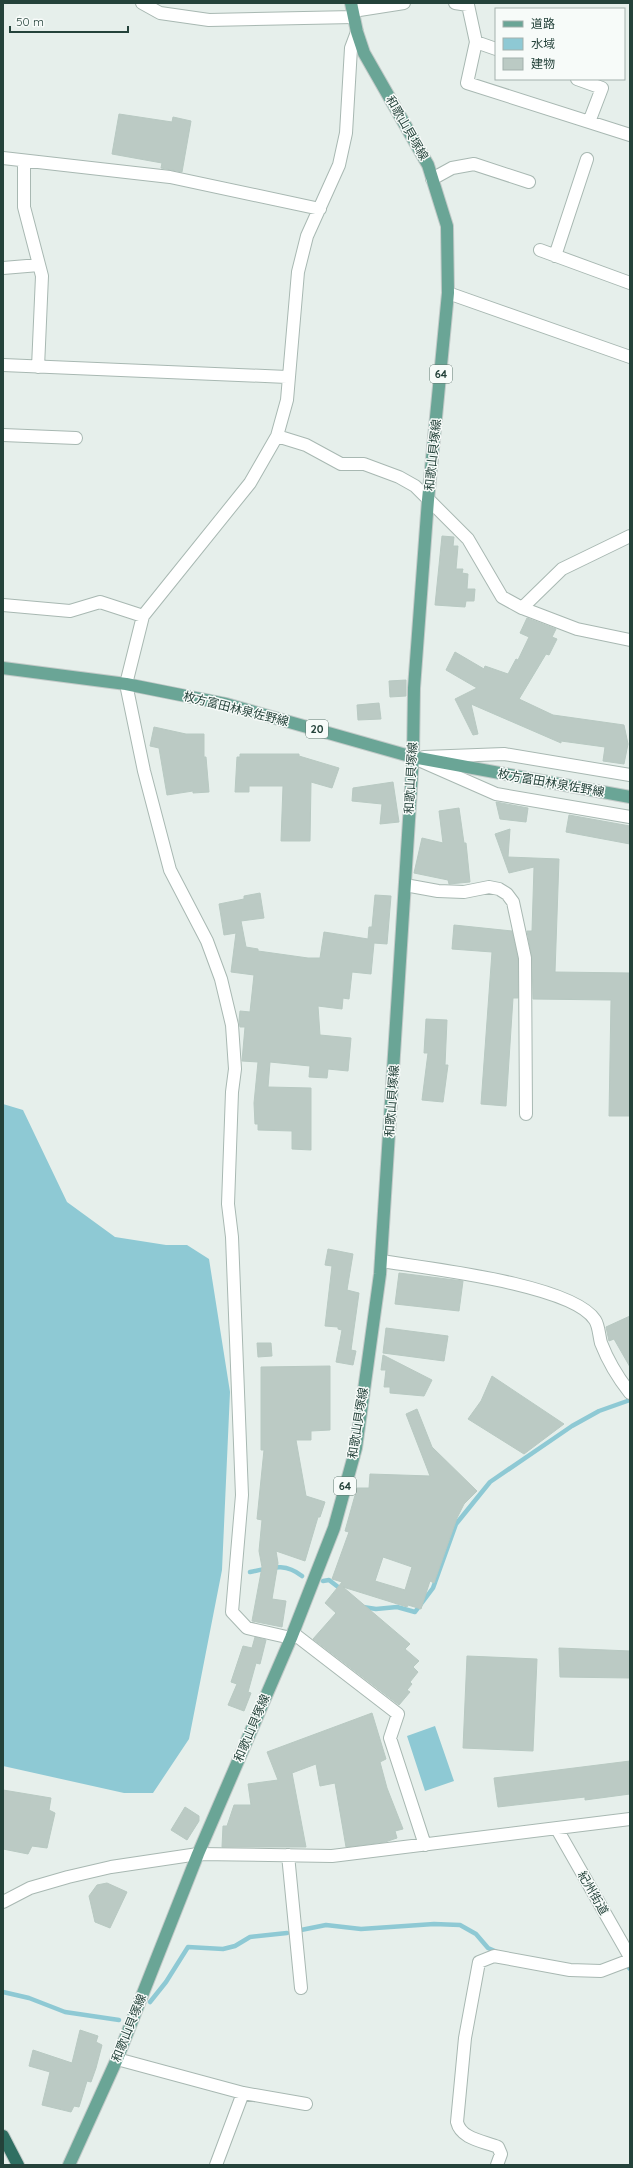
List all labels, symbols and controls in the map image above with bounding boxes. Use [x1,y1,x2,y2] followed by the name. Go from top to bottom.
[10,8,128,34] scale bar
[495,8,625,80] legend
[16,14,44,29] text: 50 m
[531,16,555,31] text: 道路
[531,36,555,51] text: 水域
[531,56,555,71] text: 建物
[383,93,432,163] street label: 和歌山貝塚線
[430,365,452,383] road number: 64
[421,418,444,492] street label: 和歌山貝塚線
[182,688,290,729] street label: 枚方富田林泉佐野線
[306,720,328,738] road number: 20
[401,742,420,814] street label: 和歌山貝塚線
[497,766,606,799] street label: 枚方富田林泉佐野線
[382,1065,401,1137] street label: 和歌山貝塚線
[344,1386,371,1460] street label: 和歌山貝塚線
[334,1477,356,1495] road number: 64
[231,1692,273,1764] street label: 和歌山貝塚線
[575,1868,612,1917] street label: 紀州街道
[108,1992,149,2064] street label: 和歌山貝塚線

